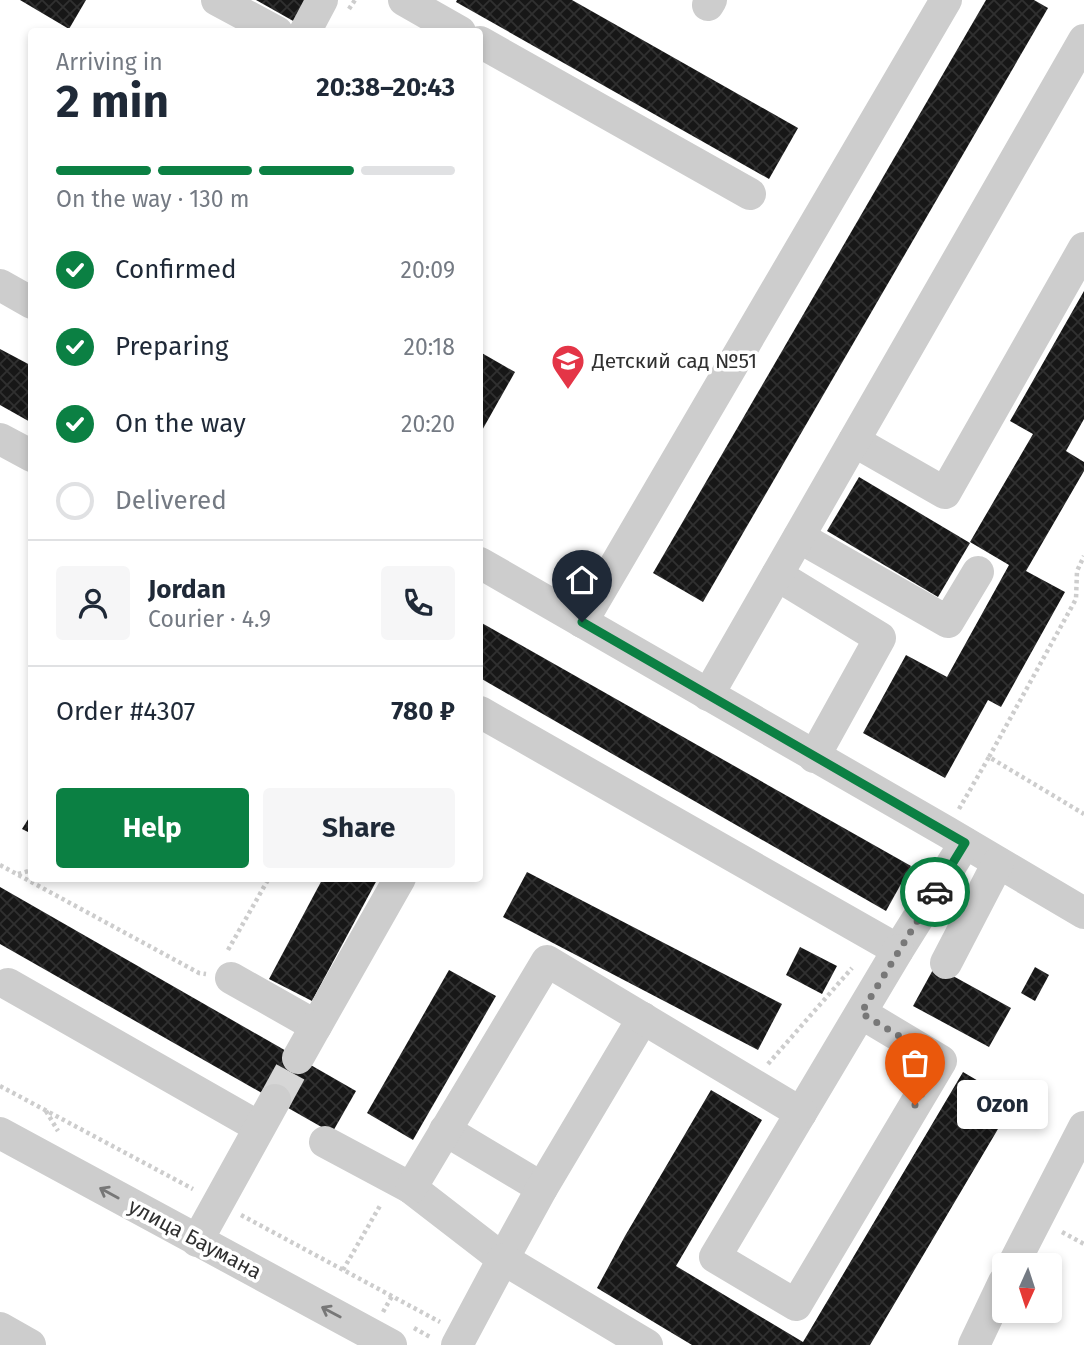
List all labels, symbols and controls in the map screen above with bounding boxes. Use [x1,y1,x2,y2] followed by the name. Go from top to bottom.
[56,48,163,76] text: Arriving in
[316,72,455,103] text: 20:38–20:43
[56,74,169,129] text: 2 min
[56,185,249,213] text: On the way · 130 m
[56,251,94,289] icon: check
[115,254,236,285] text: Confirmed
[401,256,455,284] text: 20:09
[56,328,94,366] icon: check
[115,331,228,362] text: Preparing
[404,333,455,361] text: 20:18
[549,342,587,391] school or university icon: Детский сад №51
[591,348,757,374] place label: Детский сад №51
[56,405,94,443] icon: check
[115,408,246,439] text: On the way
[401,410,455,438] text: 20:20
[115,485,227,516] text: Delivered
[552,550,612,622] pin
[563,561,601,599] icon: home
[56,566,130,640] button: person
[381,566,455,640] button: phone
[148,574,226,605] text: Jordan
[148,605,271,633] text: Courier · 4.9
[56,696,195,727] text: Order #4307
[391,696,455,727] text: 780 ₽
[56,788,249,868] button: Help
[263,788,455,868] button: Share
[900,857,970,927] courier
[916,873,954,911] icon: car
[885,1033,945,1105] pin
[896,1044,934,1082] icon: bag
[957,1080,1048,1130] callout: Ozon
[976,1090,1029,1118] text: Ozon
[99,1186,120,1199] one-way arrow
[124,1193,266,1285] street label: улица Баумана
[992,1253,1062,1323] north arrow
[992,1253,1062,1323] map controls
[321,1305,341,1319] one-way arrow

